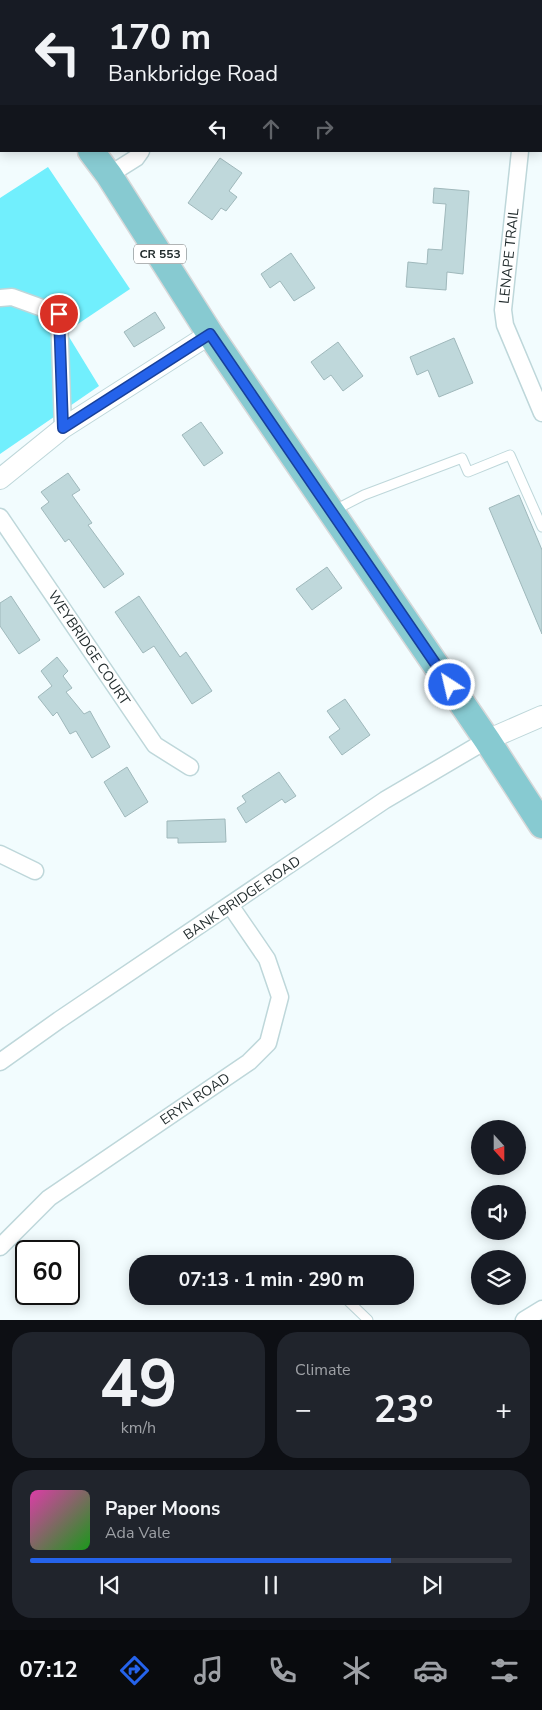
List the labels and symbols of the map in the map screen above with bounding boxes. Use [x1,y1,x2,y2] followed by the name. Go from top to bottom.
[495,207,524,305] street label: LENAPE TRAIL
[134,244,186,264] road number: CR 553
[38,293,80,335] pin
[44,587,135,709] street label: WEYBRIDGE COURT
[423,658,475,710] position arrow
[180,852,304,944] street label: BANK BRIDGE ROAD
[156,1069,234,1129] street label: ERYN ROAD
[471,1120,526,1175] north arrow
[15,1240,80,1305] speed limit sign: 60

